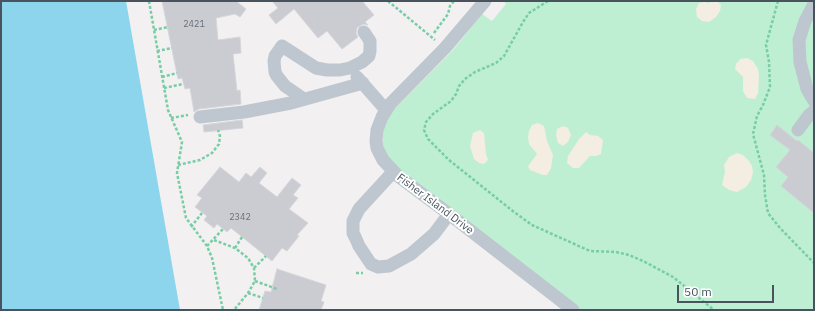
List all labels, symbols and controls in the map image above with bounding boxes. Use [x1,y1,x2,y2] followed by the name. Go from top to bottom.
[183,19,205,29] house number: 2421
[394,171,476,237] street label: Fisher Island Drive
[229,212,251,222] house number: 2342
[679,277,776,303] scale bar
[684,284,712,299] text: 50 m

